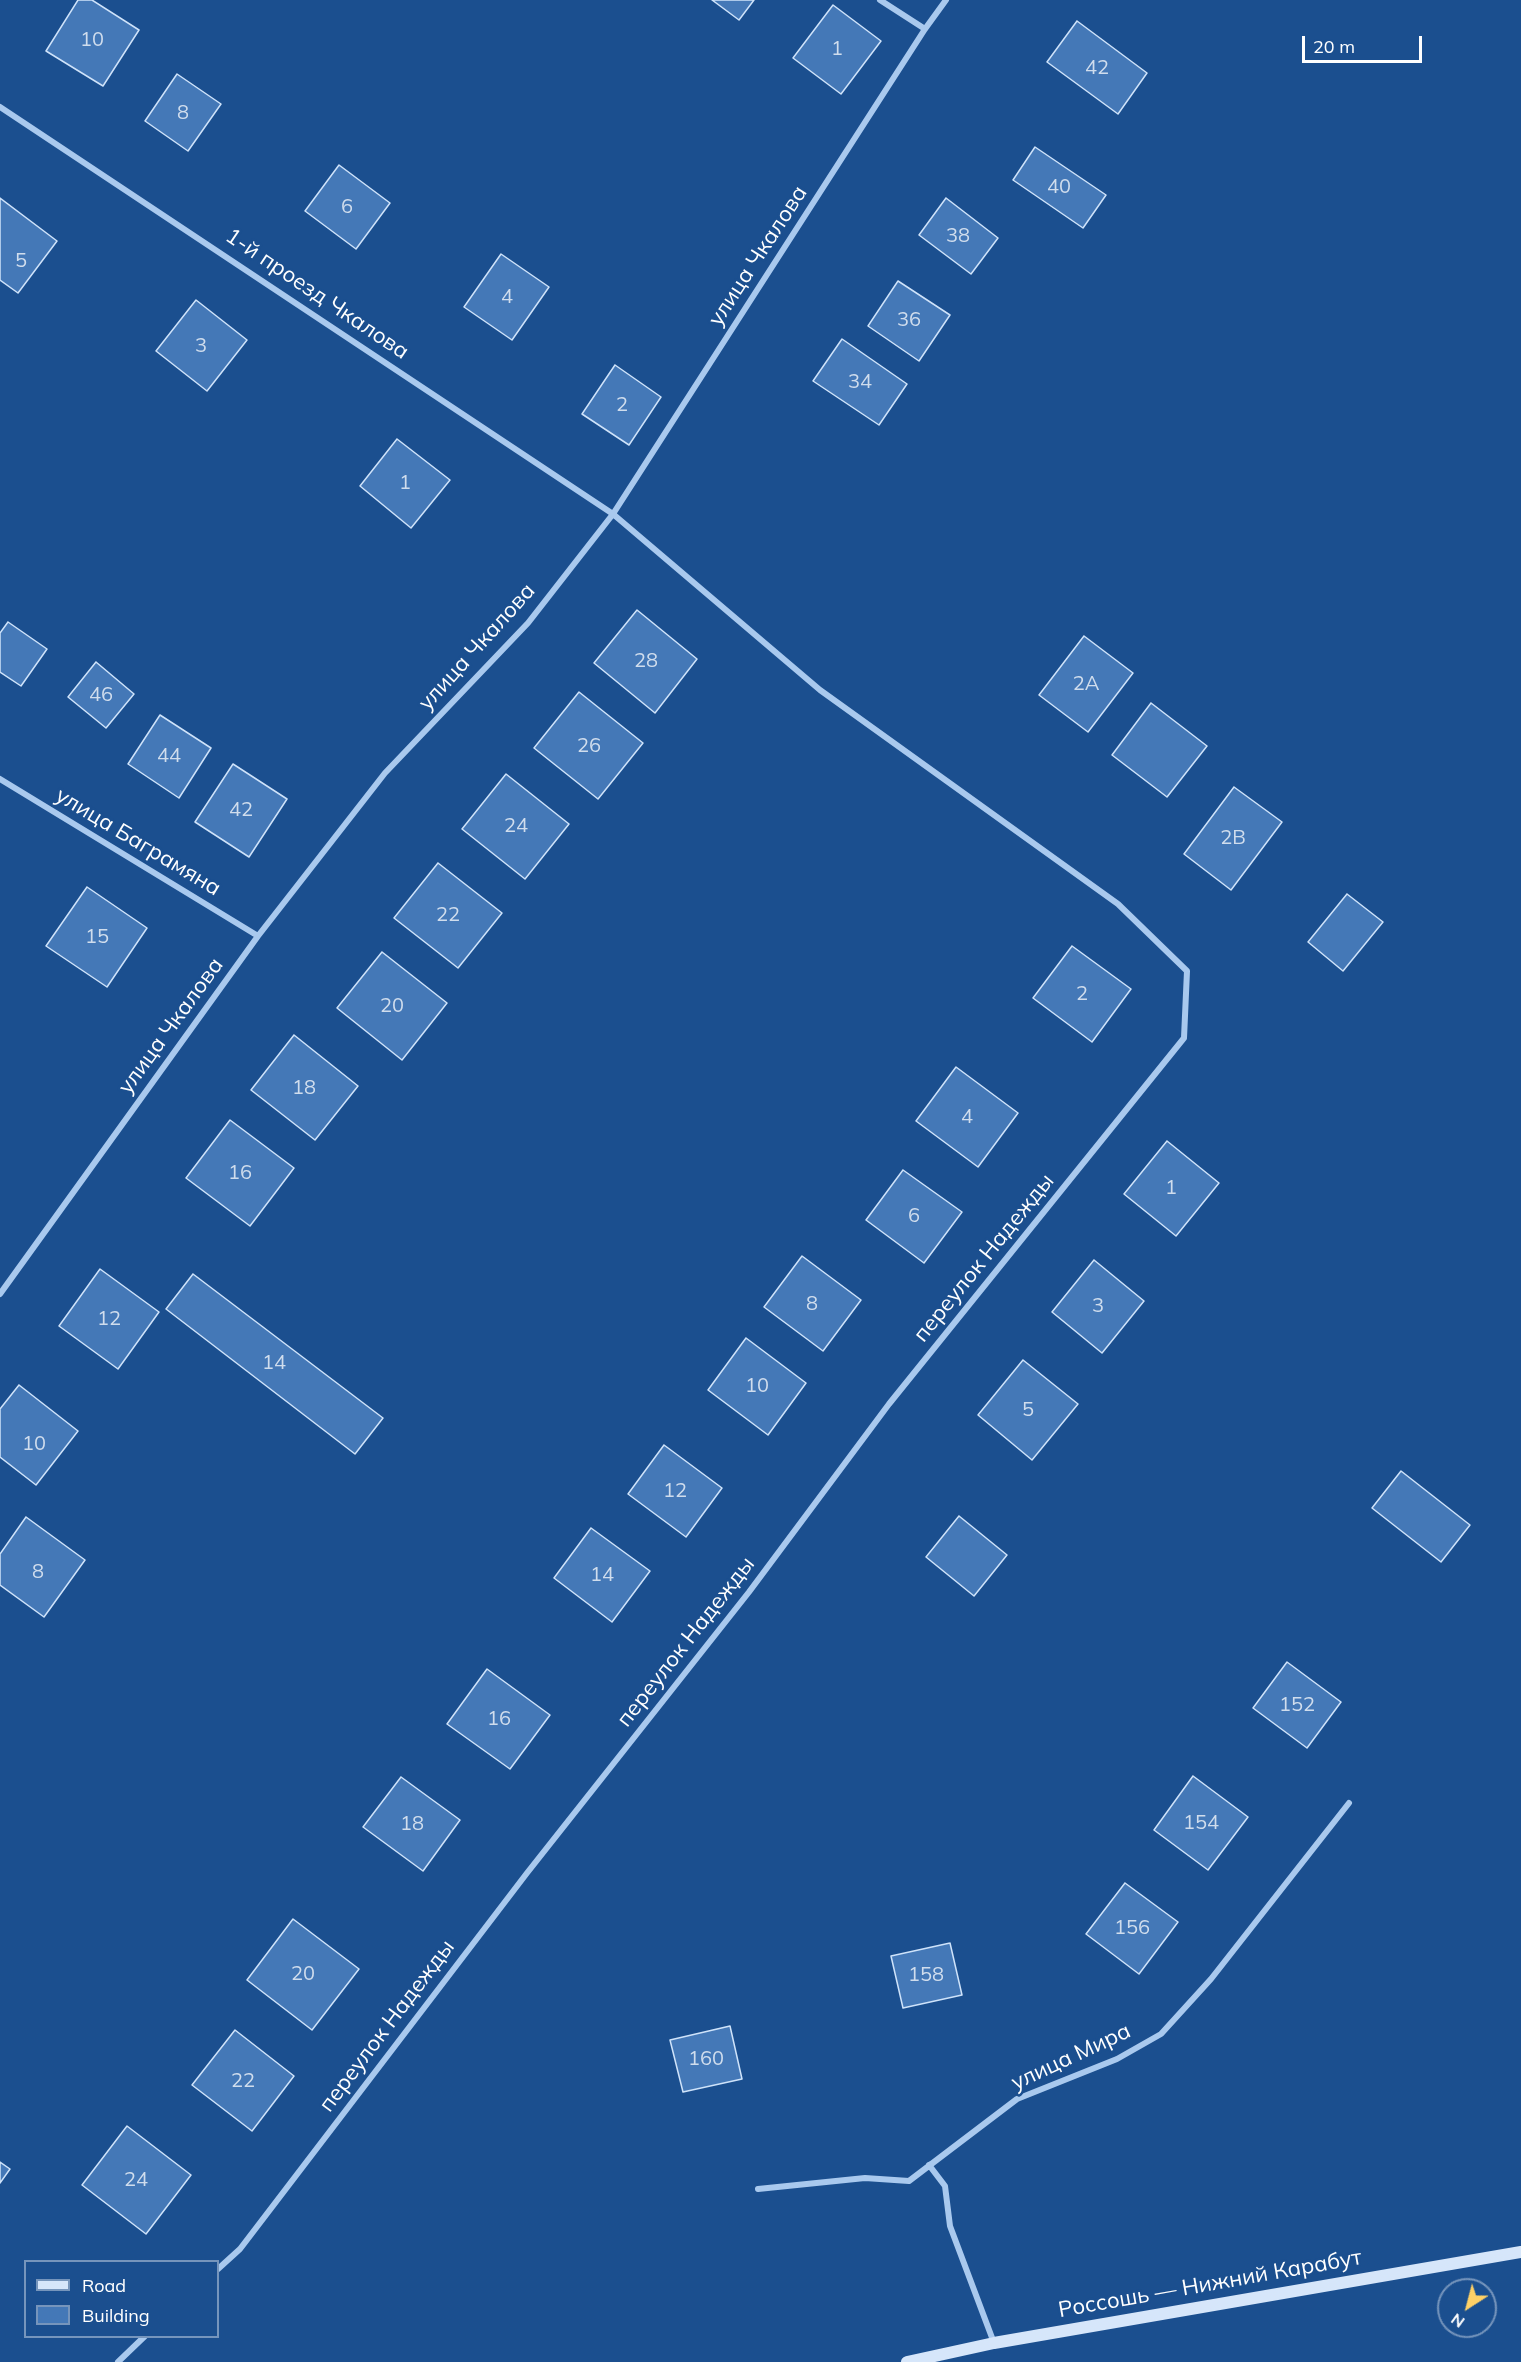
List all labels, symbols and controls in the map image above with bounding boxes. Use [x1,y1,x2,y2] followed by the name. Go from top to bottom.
[1305,24,1425,62] scale bar
[80,28,104,52] house number: 10
[1313,35,1355,58] text: 20 m
[831,37,843,61] house number: 1
[1085,56,1109,80] house number: 42
[177,101,189,125] house number: 8
[1047,175,1071,199] house number: 40
[703,181,813,331] street label: улица Чкалова
[341,195,353,219] house number: 6
[220,223,414,365] street label: 1-й проезд Чкалова
[946,224,970,248] house number: 38
[15,249,27,273] house number: 5
[501,285,513,309] house number: 4
[897,308,921,332] house number: 36
[195,334,207,358] house number: 3
[848,370,872,394] house number: 34
[616,393,628,417] house number: 2
[399,471,411,495] house number: 1
[413,578,541,716] street label: улица Чкалова
[634,649,658,673] house number: 28
[1073,672,1099,696] house number: 2А
[89,683,113,707] house number: 46
[577,734,601,758] house number: 26
[157,744,181,768] house number: 44
[51,782,225,902] street label: улица Баграмяна
[229,798,253,822] house number: 42
[504,814,528,838] house number: 24
[1220,826,1246,850] house number: 2В
[436,903,460,927] house number: 22
[85,925,109,949] house number: 15
[113,953,229,1099] street label: улица Чкалова
[1076,982,1088,1006] house number: 2
[380,994,404,1018] house number: 20
[292,1076,316,1100] house number: 18
[961,1105,973,1129] house number: 4
[228,1161,252,1185] house number: 16
[908,1169,1060,1347] street label: переулок Надежды
[1165,1176,1177,1200] house number: 1
[908,1204,920,1228] house number: 6
[806,1292,818,1316] house number: 8
[1092,1294,1104,1318] house number: 3
[97,1307,121,1331] house number: 12
[262,1351,286,1375] house number: 14
[745,1374,769,1398] house number: 10
[1022,1398,1034,1422] house number: 5
[22,1432,46,1456] house number: 10
[663,1479,687,1503] house number: 12
[611,1552,761,1732] street label: переулок Надежды
[32,1560,44,1584] house number: 8
[590,1563,614,1587] house number: 14
[1279,1693,1315,1717] house number: 152
[487,1707,511,1731] house number: 16
[1183,1811,1219,1835] house number: 154
[400,1812,424,1836] house number: 18
[1114,1916,1150,1940] house number: 156
[314,1935,460,2117] street label: переулок Надежды
[291,1962,315,1986] house number: 20
[908,1963,944,1987] house number: 158
[1007,2018,1135,2096] street label: улица Мира
[688,2047,724,2071] house number: 160
[231,2069,255,2093] house number: 22
[124,2168,148,2192] house number: 24
[1056,2244,1364,2324] street label: Россошь — Нижний Карабут
[24,2260,219,2338] legend
[82,2274,126,2297] text: Road
[1437,2278,1497,2338] north arrow
[82,2304,150,2327] text: Building
[1447,2309,1468,2333] text: N

